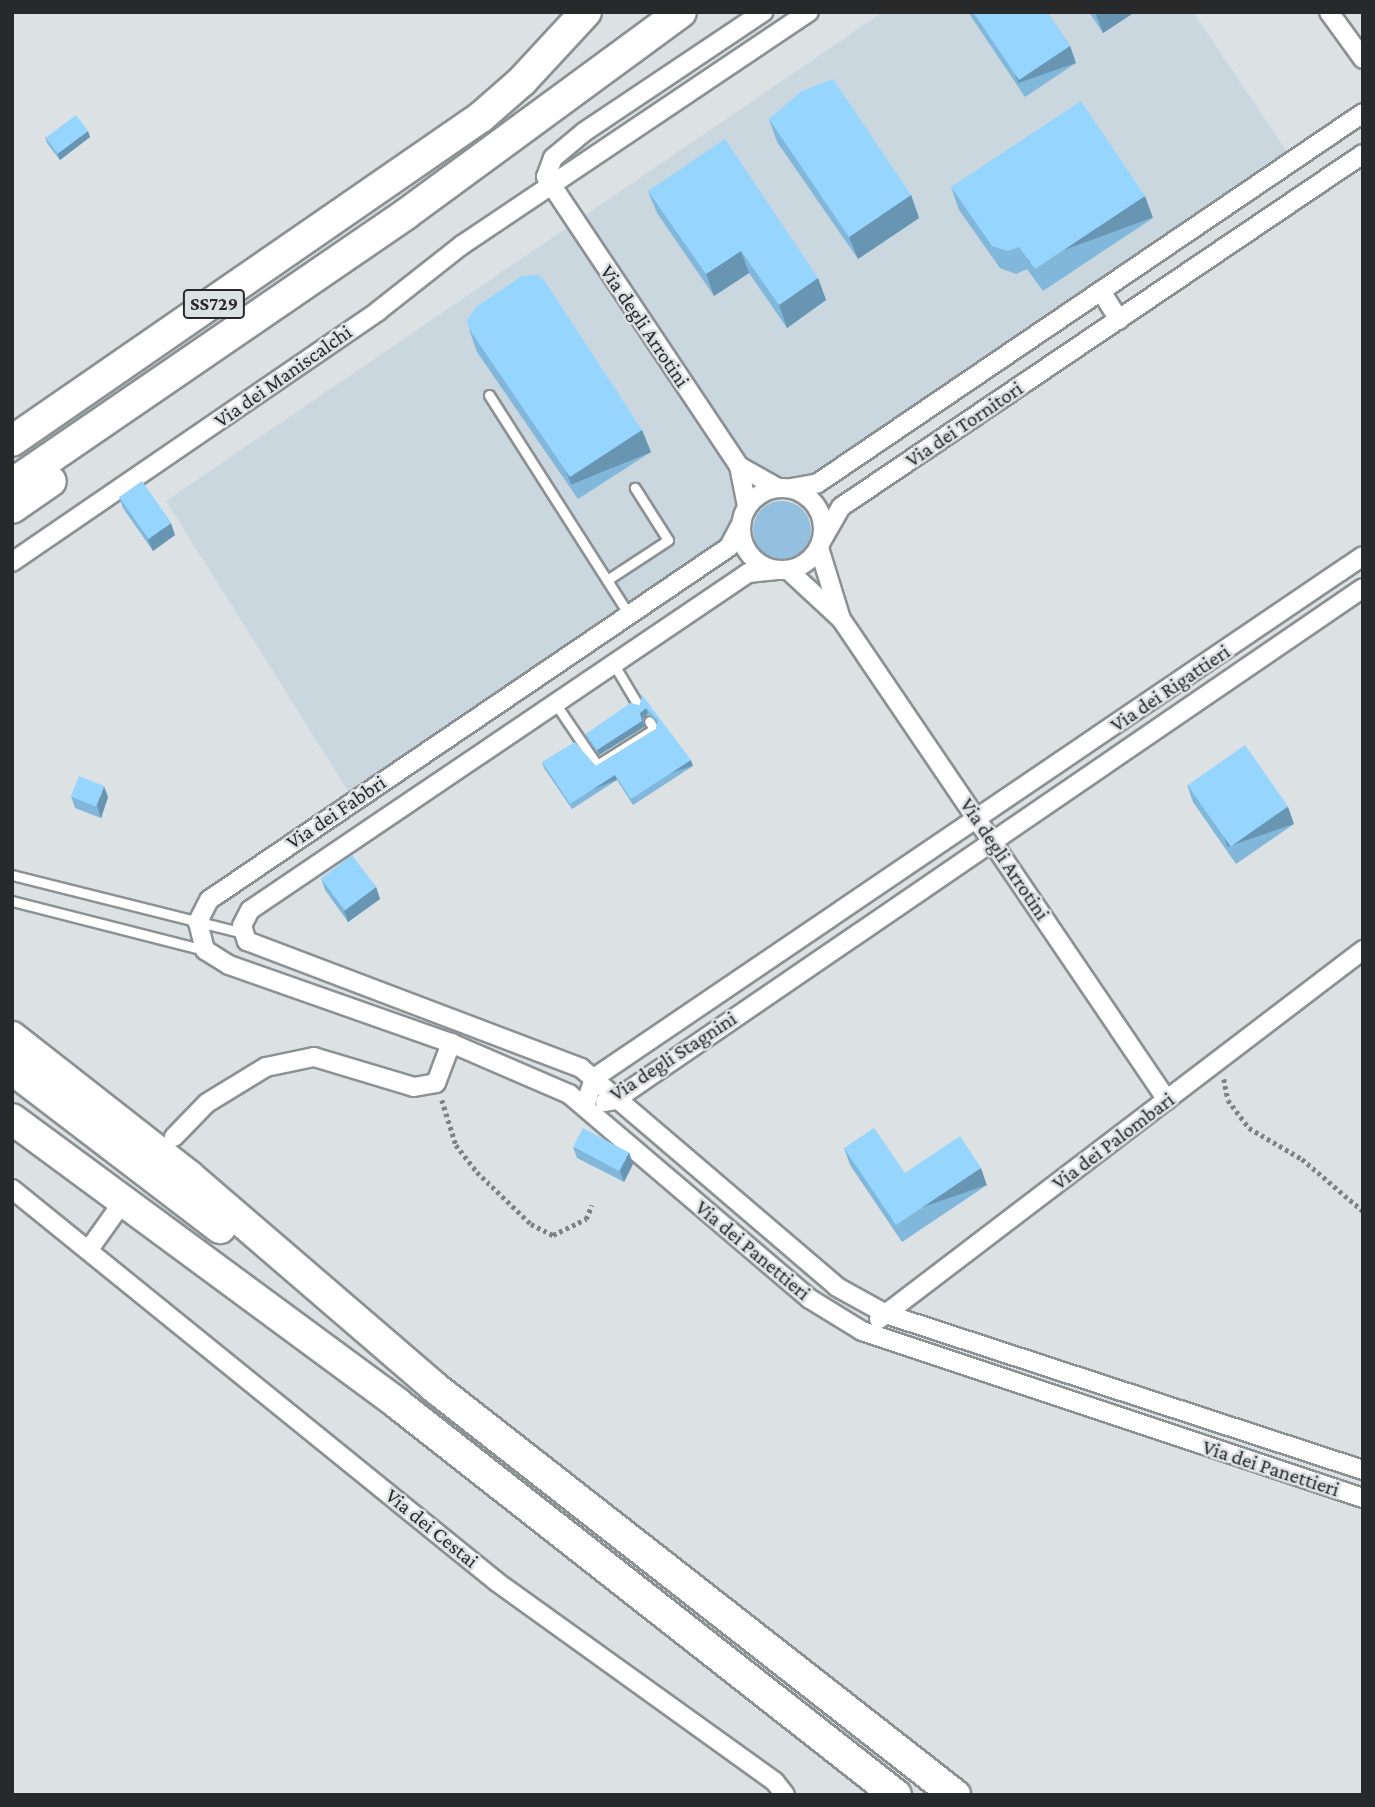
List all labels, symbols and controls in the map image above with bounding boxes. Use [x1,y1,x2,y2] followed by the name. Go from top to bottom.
[595,260,695,392] street label: Via degli Arrotini
[182,288,246,320] road number: SS729
[209,319,357,433] street label: Via dei Maniscalchi
[901,376,1027,472] street label: Via dei Tornitori
[1105,639,1235,737] street label: Via dei Rigattieri
[281,769,391,855] street label: Via dei Fabbri
[955,793,1055,925] street label: Via degli Arrotini
[605,1006,741,1106] street label: Via degli Stagnini
[1047,1087,1179,1195] street label: Via dei Palombari
[690,1195,816,1305] street label: Via dei Panettieri
[1199,1434,1343,1502] street label: Via dei Panettieri
[380,1483,484,1573] street label: Via dei Cestai

